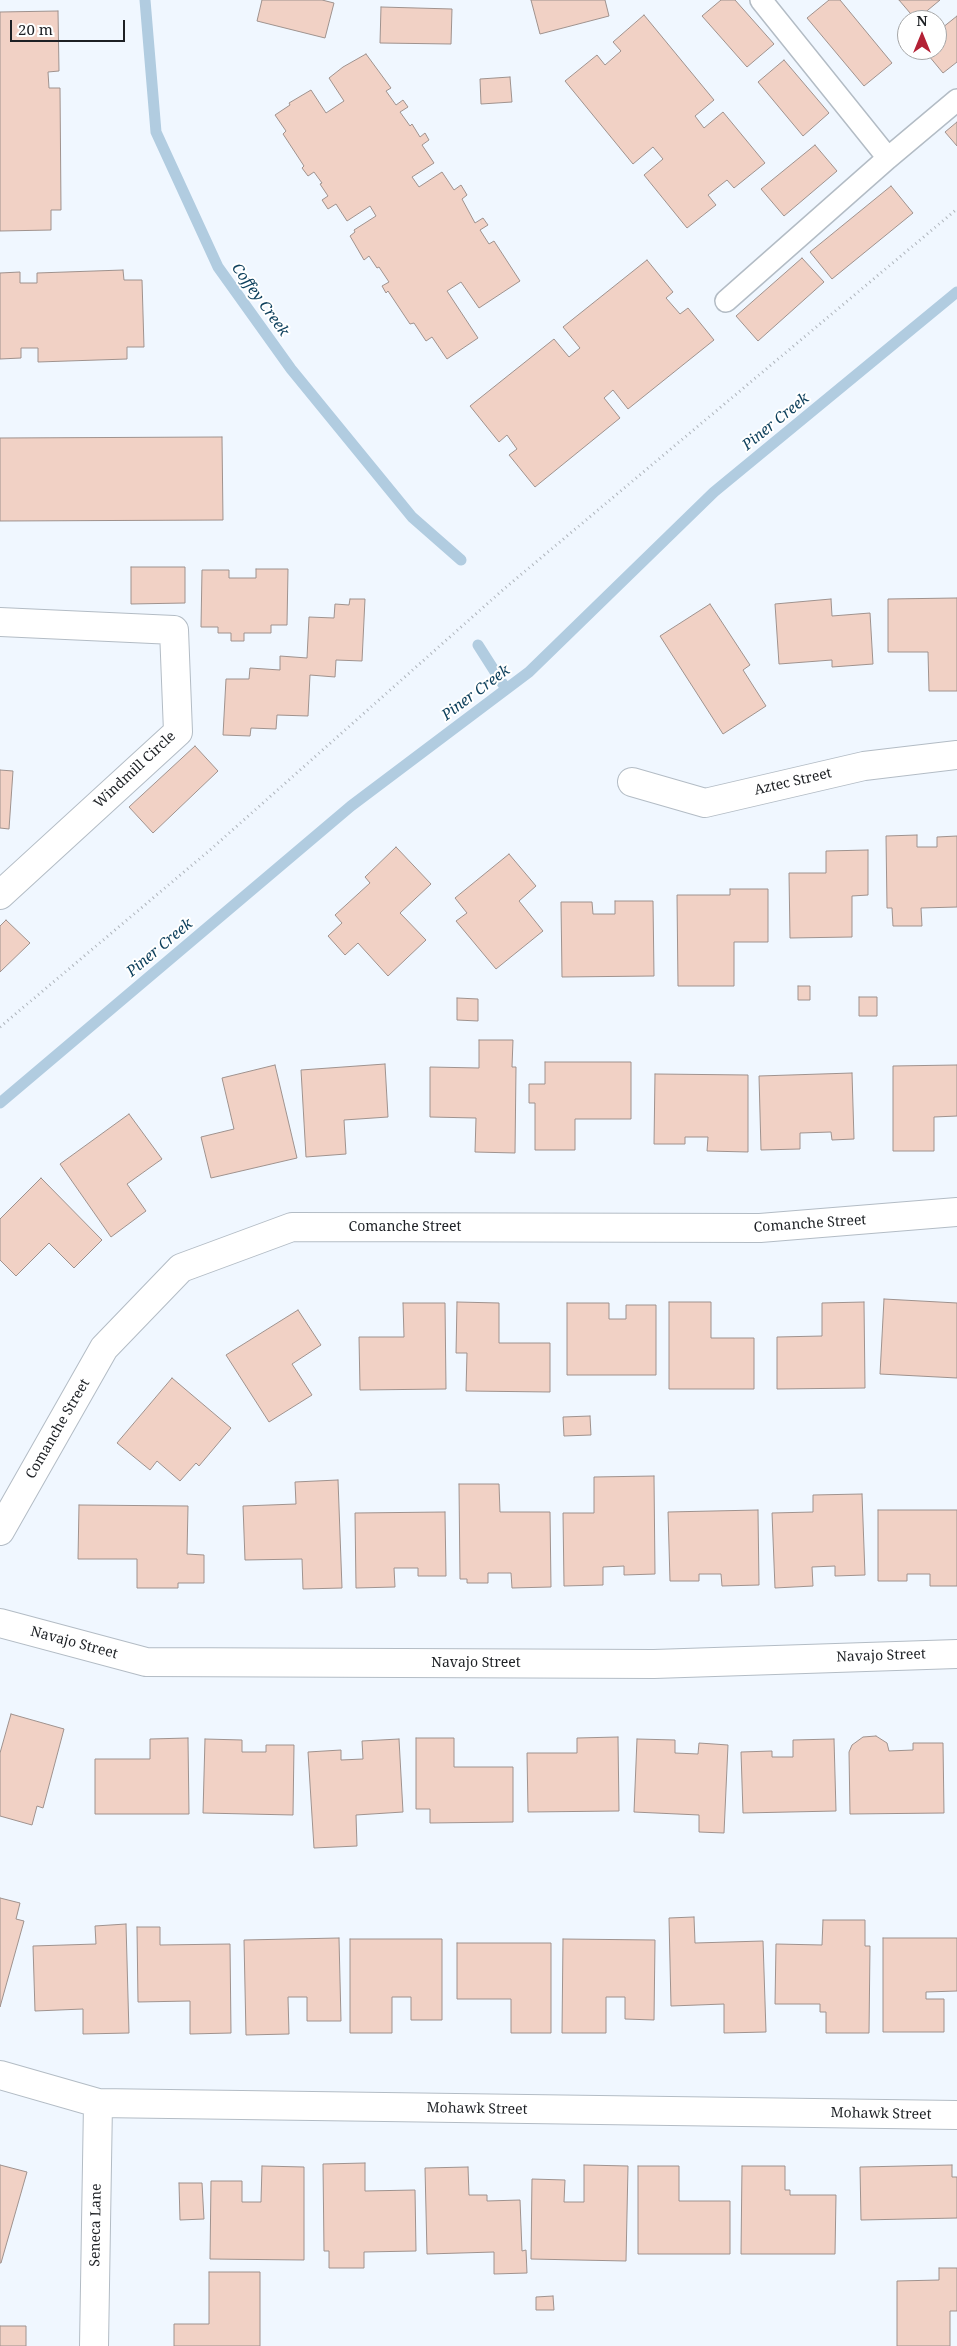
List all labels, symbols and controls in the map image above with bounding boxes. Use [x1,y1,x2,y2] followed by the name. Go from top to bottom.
[12,10,128,42] scale bar
[897,10,947,60] north arrow
[916,11,928,30] text: N
[18,19,53,39] text: 20 m
[227,260,293,340] water label: Coffey Creek
[739,390,813,454] water label: Piner Creek
[438,662,514,724] water label: Piner Creek
[91,728,179,812] street label: Windmill Circle
[753,765,833,799] street label: Aztec Street
[123,915,197,981] water label: Piner Creek
[753,1212,867,1236] street label: Comanche Street
[349,1219,461,1235] street label: Comanche Street
[23,1376,93,1482] street label: Comanche Street
[29,1623,119,1663] street label: Navajo Street
[836,1646,926,1666] street label: Navajo Street
[431,1655,521,1671] street label: Navajo Street
[426,2100,528,2118] street label: Mohawk Street
[830,2105,932,2123] street label: Mohawk Street
[87,2183,105,2267] street label: Seneca Lane

